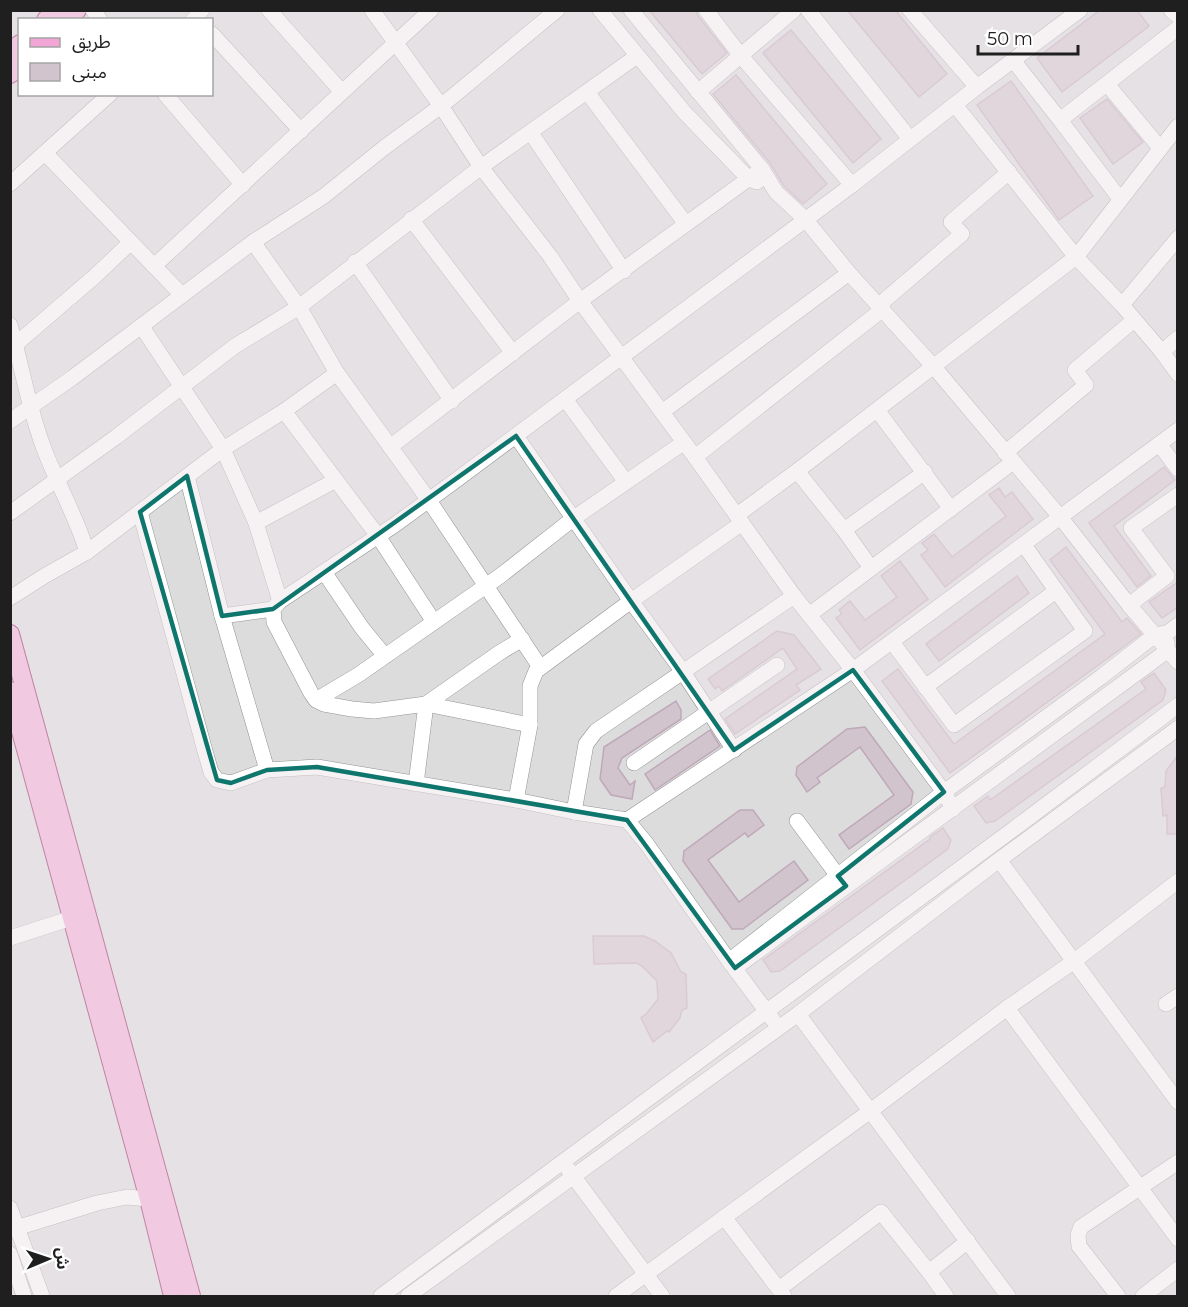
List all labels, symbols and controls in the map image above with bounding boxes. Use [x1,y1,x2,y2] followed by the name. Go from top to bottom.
[18,18,213,96] legend
[978,18,1078,56] scale bar
[987,28,1033,50] text: 50 m
[72,31,111,53] text: طريق
[72,61,107,83] text: مبنى
[18,1229,78,1289] north arrow
[53,1247,72,1270] text: ش

